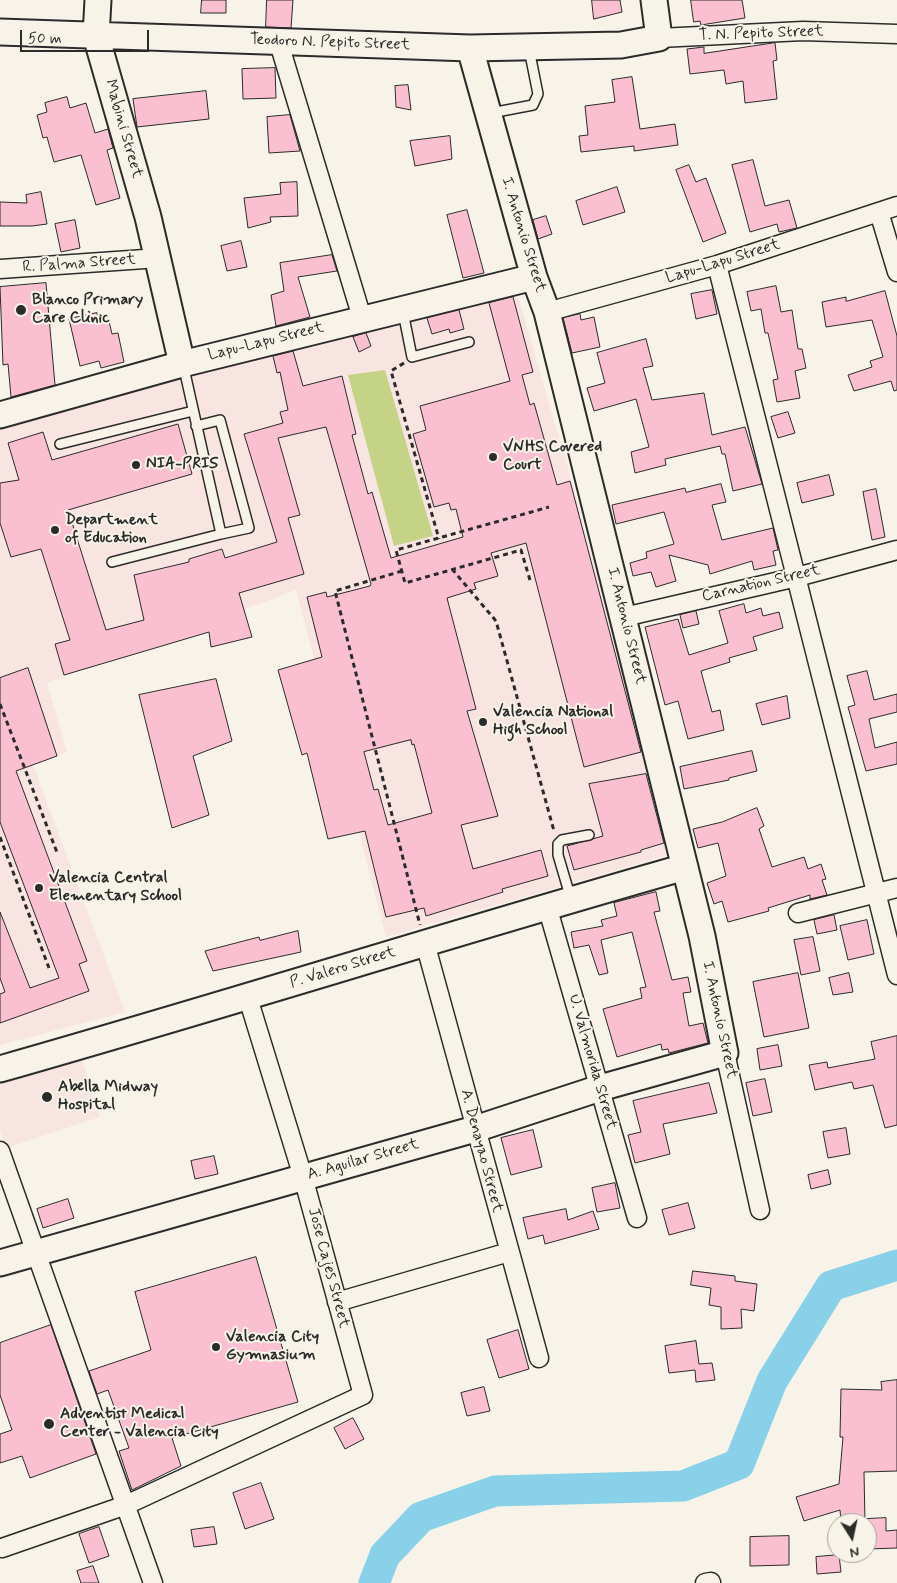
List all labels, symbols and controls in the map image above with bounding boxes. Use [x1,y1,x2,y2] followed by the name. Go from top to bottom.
[22,20,151,52] scale bar
[698,22,824,46] street label: T. N. Pepito Street
[28,29,62,49] text: 50 m
[250,31,410,55] street label: Teodoro N. Pepito Street
[100,77,146,181] street label: Mabini Street
[496,175,550,295] street label: I. Antonio Street
[663,235,783,289] street label: Lapu-Lapu Street
[22,250,136,278] street label: R. Palma Street
[32,291,143,329] place label: Blanco Primary Care Clinic
[14,303,28,317] marker: Blanco Primary Care Clinic
[206,318,326,366] street label: Lapu-Lapu Street
[503,438,602,476] place label: VNHS Covered Court
[487,451,499,463] marker: VNHS Covered Court
[146,455,218,475] place label: NIA-PRIS
[130,459,142,471] marker: NIA-PRIS
[65,511,158,549] place label: Department of Education
[49,524,61,536] marker: Department of Education
[700,561,822,607] street label: Carnation Street
[602,566,650,686] street label: I. Antonio Street
[493,703,613,741] place label: Valencia National High School
[477,716,489,728] marker: Valencia National High School
[49,869,182,907] place label: Valencia Central Elementary School
[33,882,45,894] marker: Valencia Central Elementary School
[288,943,398,993] street label: P. Valero Street
[697,960,741,1080] street label: I. Antonio Street
[563,992,621,1132] street label: U. Valmorida Street
[58,1078,158,1116] place label: Abella Midway Hospital
[455,1087,507,1215] street label: A. Denayao Street
[40,1090,54,1104] marker: Abella Midway Hospital
[305,1135,421,1185] street label: A. Aguilar Street
[303,1206,353,1330] street label: Jose Cajes Street
[226,1328,319,1366] place label: Valencia City Gymnasium
[210,1341,222,1353] marker: Valencia City Gymnasium
[60,1405,219,1443] place label: Adventist Medical Center - Valencia City
[42,1417,56,1431] marker: Adventist Medical Center - Valencia City
[827,1513,877,1563] north arrow
[848,1542,861,1561] text: N

